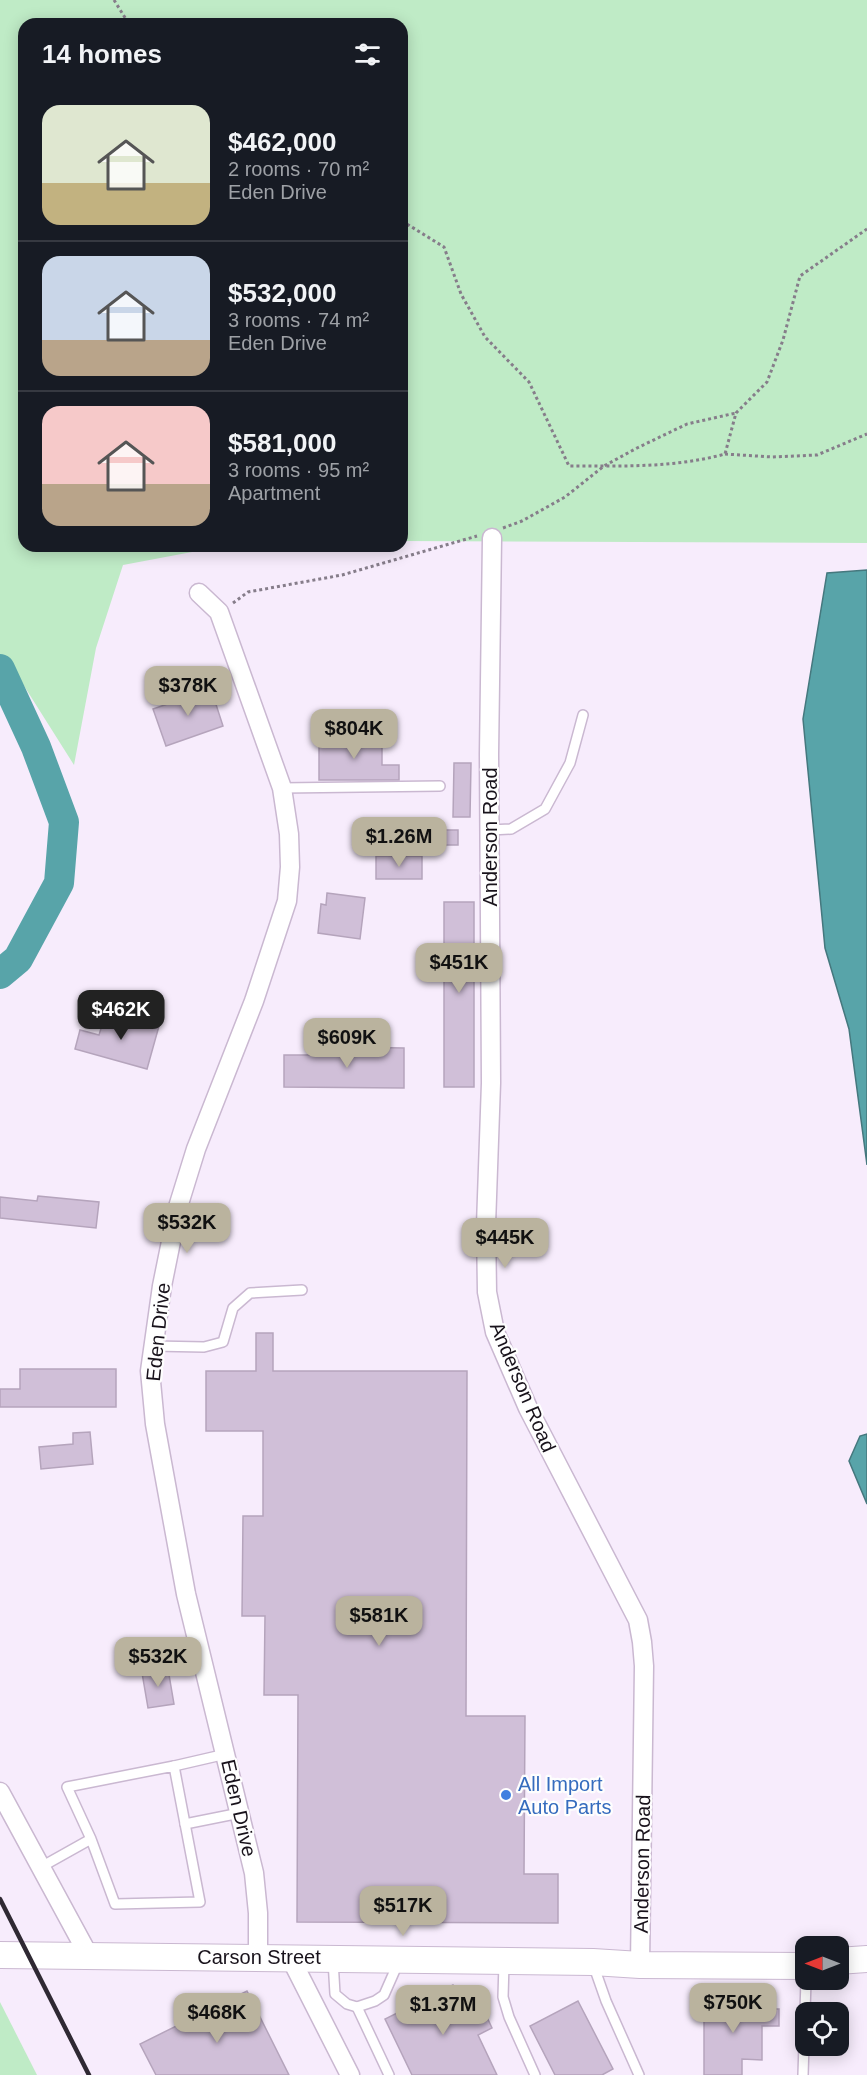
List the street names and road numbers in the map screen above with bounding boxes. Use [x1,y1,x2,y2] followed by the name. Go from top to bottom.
[479,768,501,906] street label: Anderson Road
[142,1282,174,1382] street label: Eden Drive
[486,1319,560,1455] street label: Anderson Road
[217,1757,261,1859] street label: Eden Drive
[630,1794,654,1934] street label: Anderson Road
[197,1946,321,1968] street label: Carson Street

